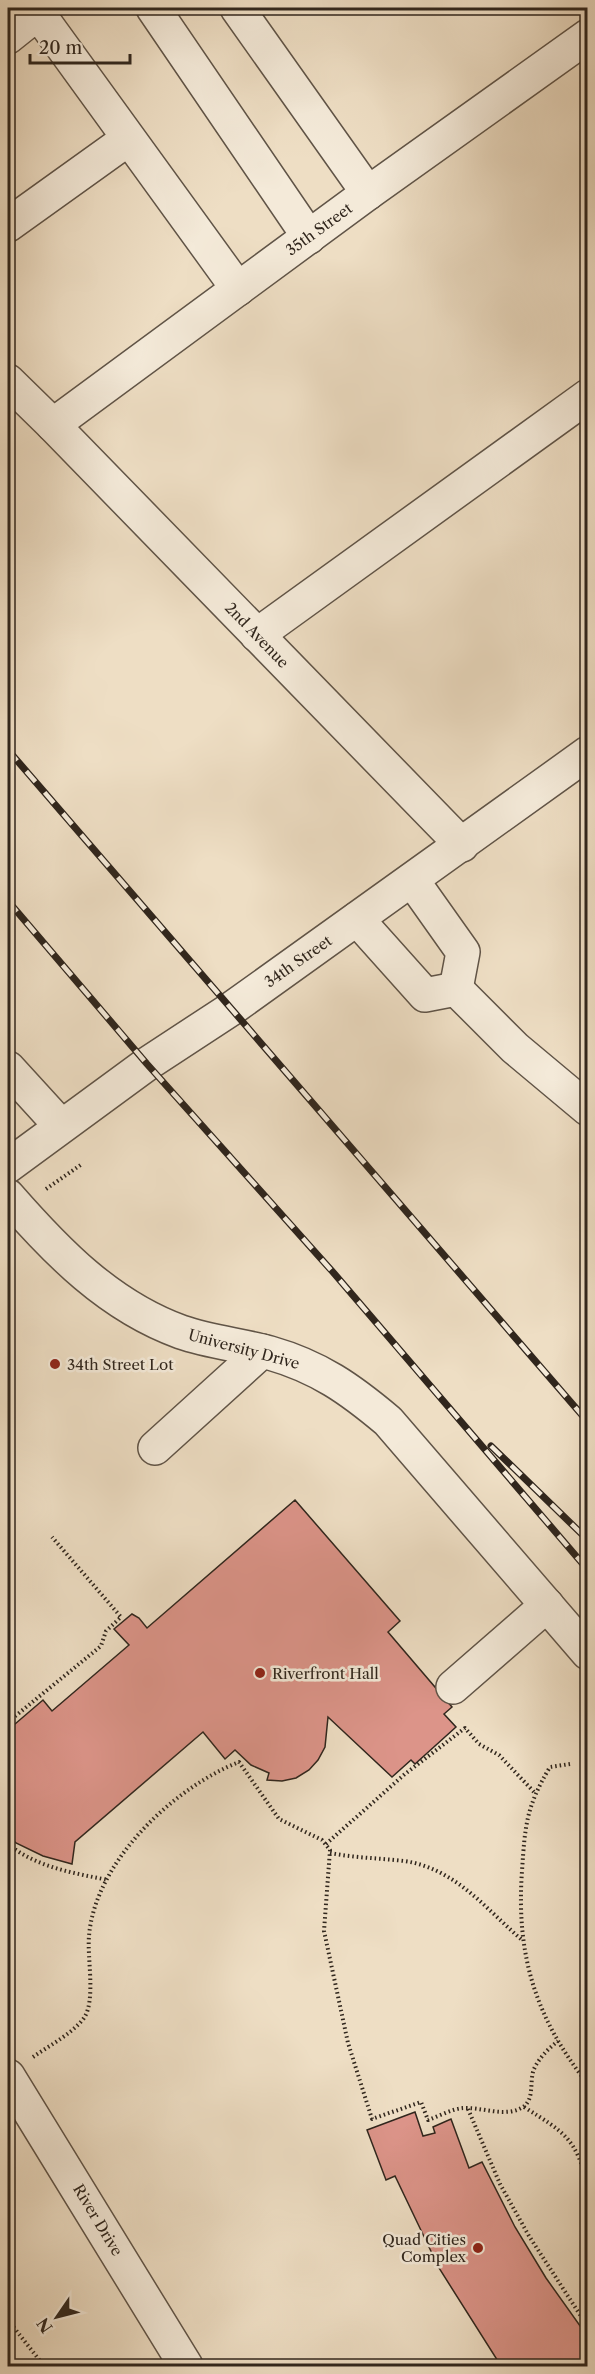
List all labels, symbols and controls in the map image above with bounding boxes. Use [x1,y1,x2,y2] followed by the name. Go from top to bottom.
[30,27,130,65] scale bar
[39,37,83,59] text: 20 m
[282,198,357,259] street label: 35th Street
[221,598,293,672] street label: 2nd Avenue
[261,930,336,991] street label: 34th Street
[186,1325,302,1373] street label: University Drive
[67,1355,174,1374] place label: 34th Street Lot
[48,1357,62,1371] marker: 34th Street Lot
[272,1664,379,1683] place label: Riverfront Hall
[253,1666,267,1680] marker: Riverfront Hall
[69,2181,127,2259] street label: River Drive
[382,2230,466,2266] place label: Quad Cities Complex
[471,2241,485,2255] marker: Quad Cities Complex
[27,2287,87,2347] north arrow
[32,2314,57,2337] text: N

